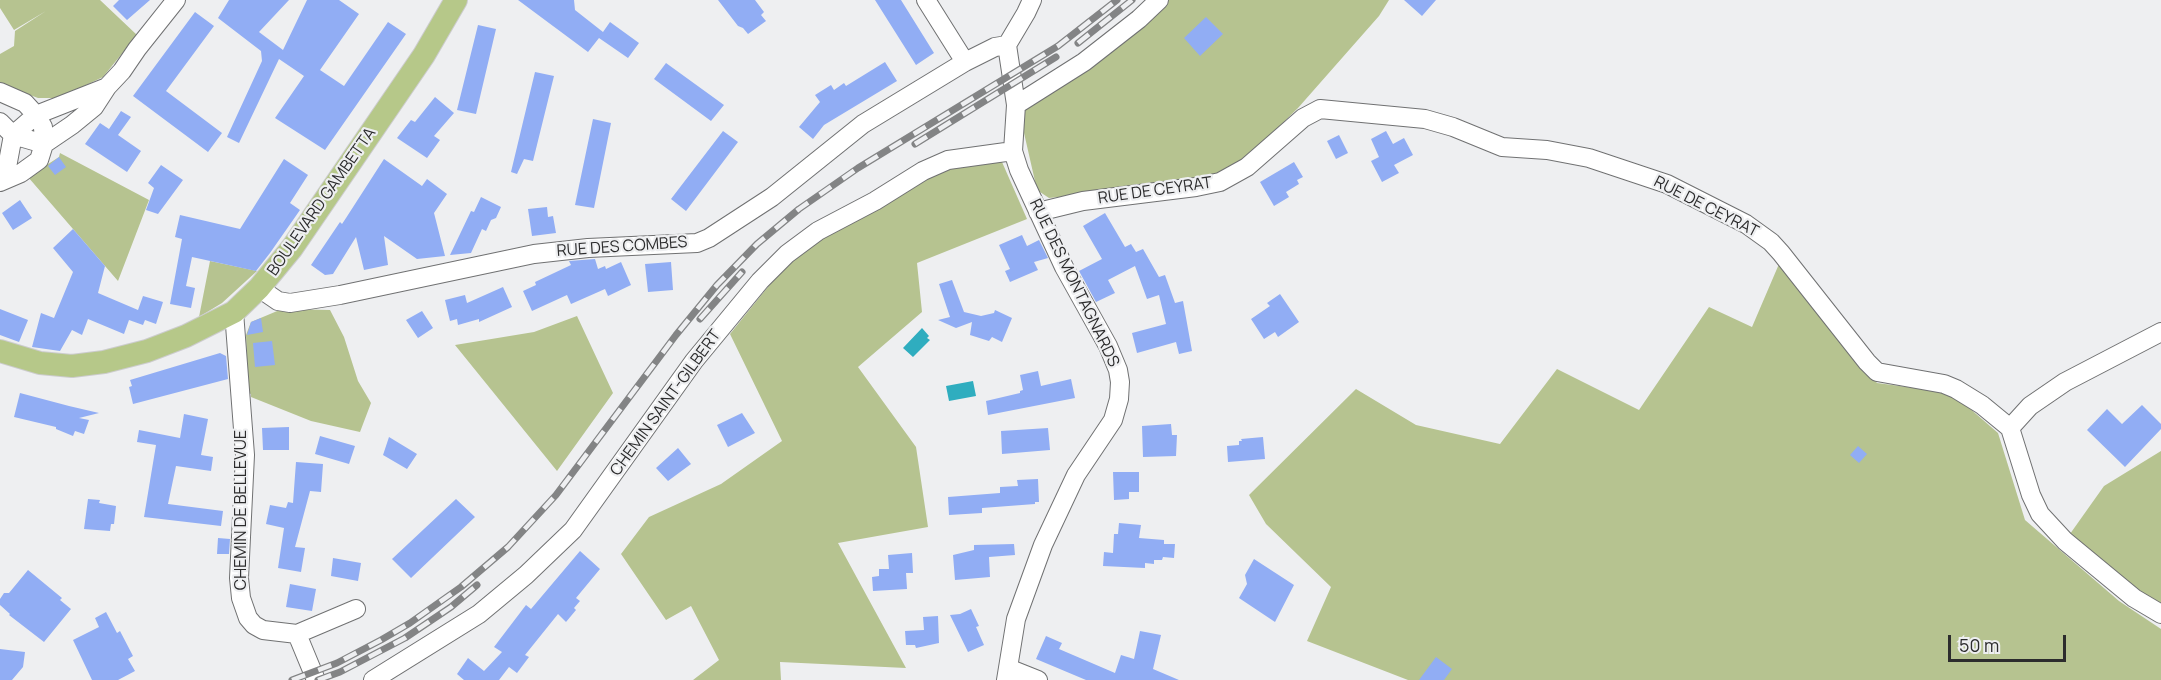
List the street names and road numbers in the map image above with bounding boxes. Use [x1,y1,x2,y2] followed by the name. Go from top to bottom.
[264,124,380,280] street label: BOULEVARD GAMBETTA
[1650,172,1762,242] street label: RUE DE CEYRAT
[1097,173,1213,209] street label: RUE DE CEYRAT
[1025,196,1123,370] street label: RUE DES MONTAGNARDS
[556,233,688,261] street label: RUE DES COMBES
[607,326,725,480] street label: CHEMIN SAINT-GILBERT
[232,430,252,590] street label: CHEMIN DE BELLEVUE

